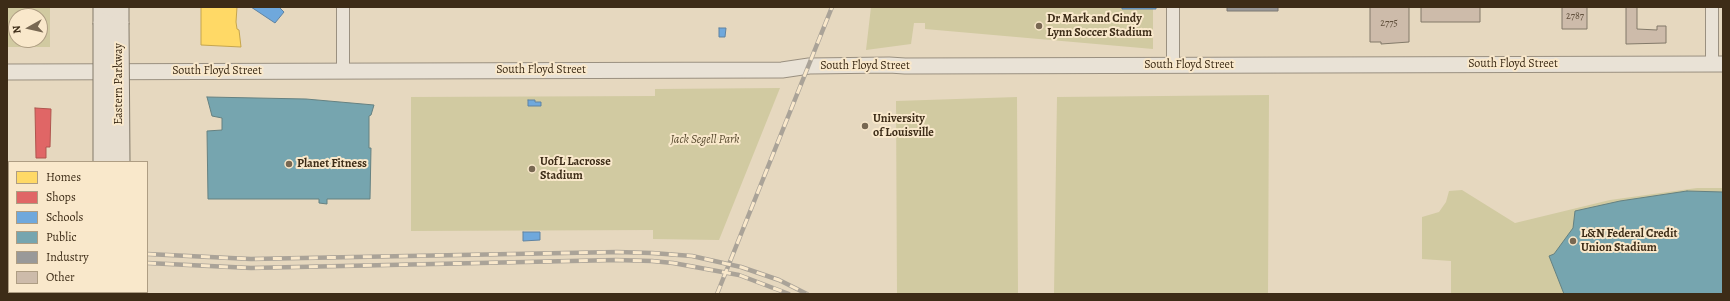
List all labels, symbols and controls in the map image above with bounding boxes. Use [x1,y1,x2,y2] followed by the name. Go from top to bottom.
[8,8,48,48] north arrow
[1566,11,1584,23] house number: 2787
[1047,12,1152,40] place label: Dr Mark and Cindy Lynn Soccer Stadium
[1380,18,1398,30] house number: 2775
[1034,21,1044,31] marker: Dr Mark and Cindy Lynn Soccer Stadium
[9,25,25,35] text: N
[112,43,126,125] street label: Eastern Parkway
[1468,57,1558,71] street label: South Floyd Street
[1144,58,1234,72] street label: South Floyd Street
[820,59,910,73] street label: South Floyd Street
[496,63,586,77] street label: South Floyd Street
[172,64,262,78] street label: South Floyd Street
[873,112,934,140] place label: University of Louisville
[860,121,870,131] marker: University of Louisville
[671,133,739,147] park label: Jack Segell Park
[540,155,611,183] place label: UofL Lacrosse Stadium
[297,157,367,171] place label: Planet Fitness
[284,159,294,169] marker: Planet Fitness
[8,161,148,293] legend
[527,164,537,174] marker: UofL Lacrosse Stadium
[46,169,81,185] text: Homes
[46,189,76,205] text: Shops
[46,209,83,225] text: Schools
[1581,227,1677,255] place label: L&N Federal Credit Union Stadium
[46,229,77,245] text: Public
[1568,236,1578,246] marker: L&N Federal Credit Union Stadium
[46,249,89,265] text: Industry
[46,269,75,285] text: Other

